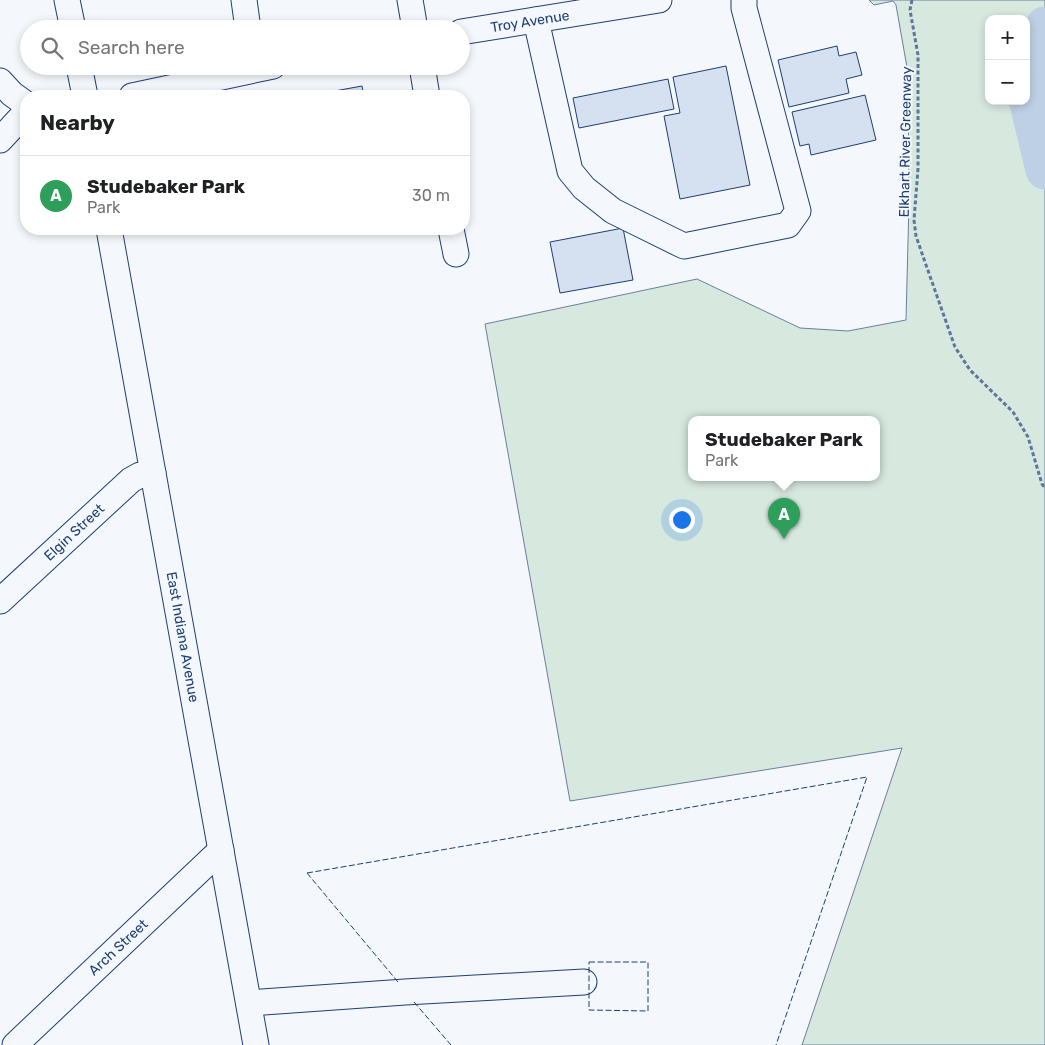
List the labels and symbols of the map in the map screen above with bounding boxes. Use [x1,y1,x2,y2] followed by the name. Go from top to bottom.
[490,7,571,36] street label: Troy Avenue
[896,66,915,218] street label: Elkhart River Greenway
[768,498,800,539] pin: A
[41,500,108,565] street label: Elgin Street
[669,507,695,533] your location
[163,570,202,704] street label: East Indiana Avenue
[85,915,152,979] street label: Arch Street

